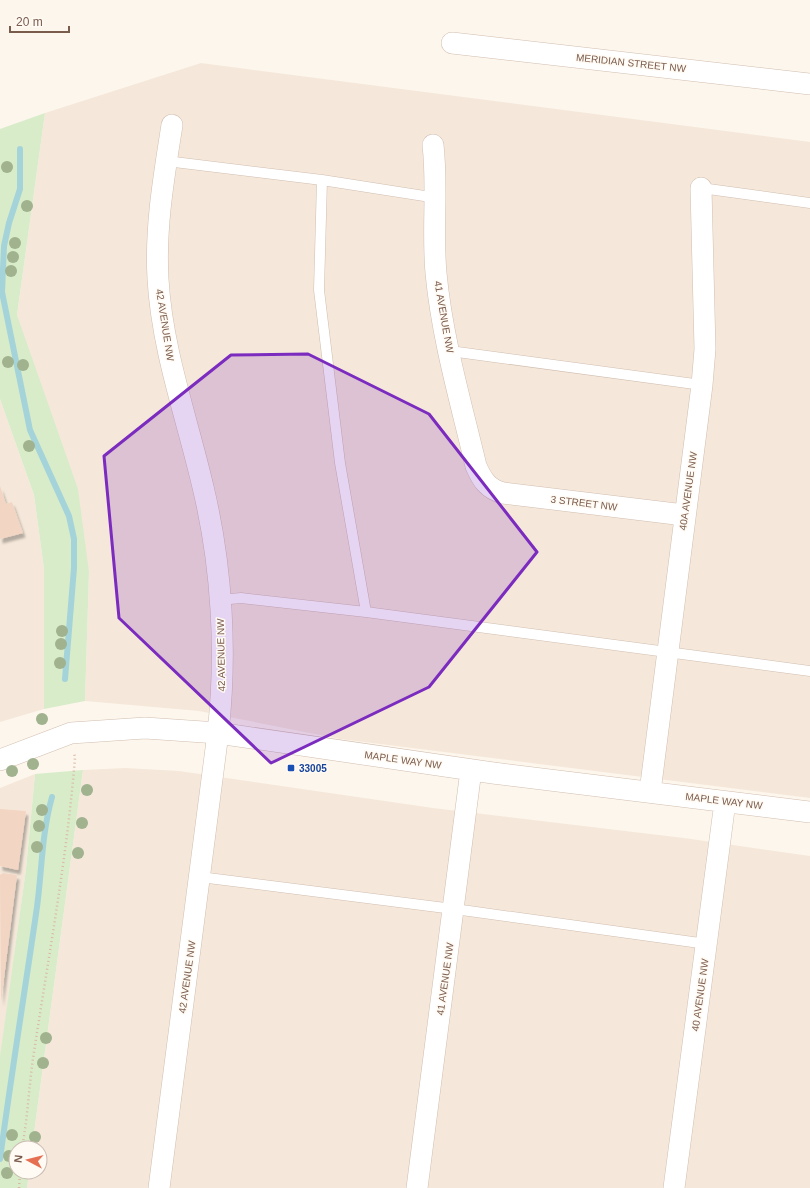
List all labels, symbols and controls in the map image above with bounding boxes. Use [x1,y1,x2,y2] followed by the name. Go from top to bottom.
[10,8,69,34] scale bar
[16,15,43,29] text: 20 m
[576,52,687,74] street label: MERIDIAN STREET NW
[432,280,456,355] street label: 41 AVENUE NW
[154,288,176,363] street label: 42 AVENUE NW
[677,450,699,531] street label: 40A AVENUE NW
[550,493,619,513] street label: 3 STREET NW
[215,618,227,692] street label: 42 AVENUE NW
[364,749,443,771] street label: MAPLE WAY NW
[286,763,296,773] marker: 33005
[299,763,327,774] place label: 33005
[685,791,764,811] street label: MAPLE WAY NW
[176,939,198,1014] street label: 42 AVENUE NW
[434,941,456,1016] street label: 41 AVENUE NW
[689,957,711,1032] street label: 40 AVENUE NW
[8,1140,48,1180] north arrow
[12,1154,25,1163] text: N

